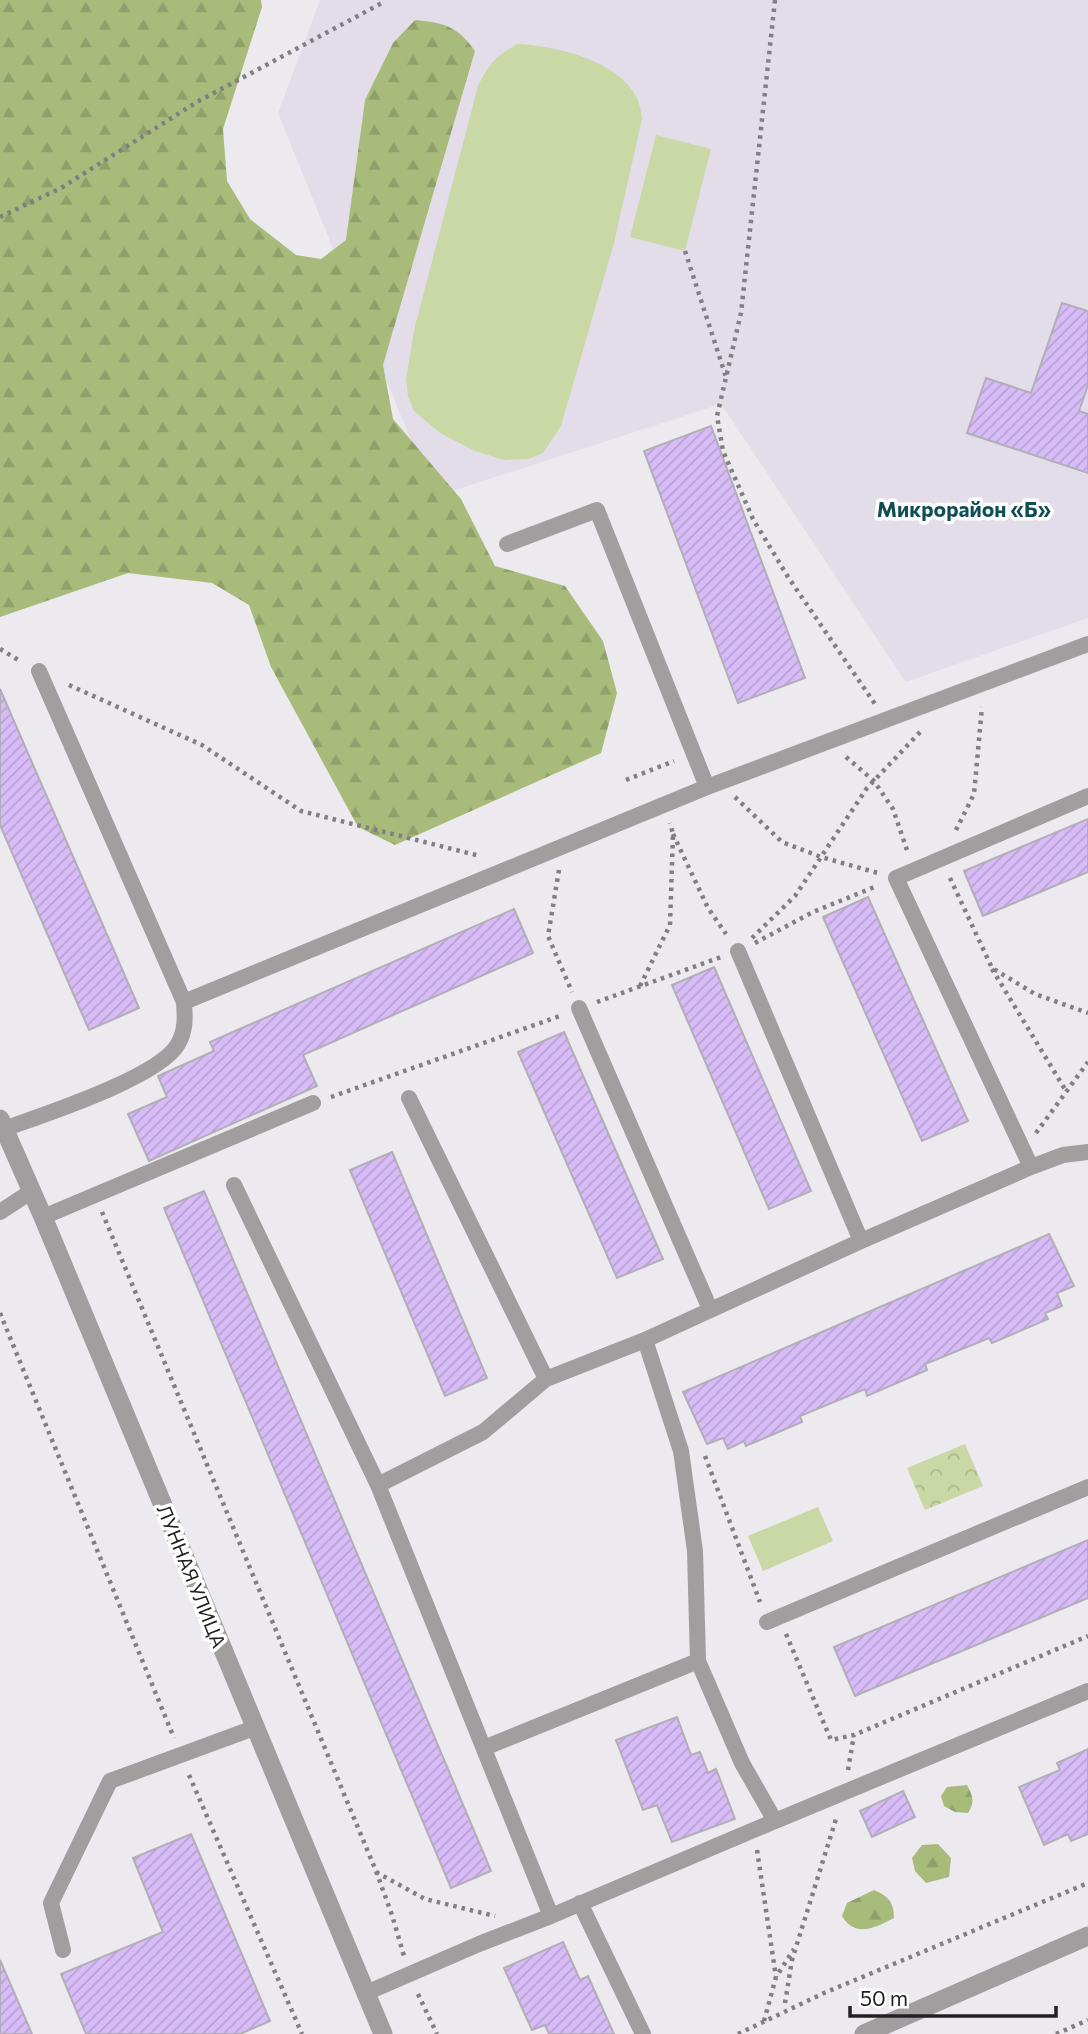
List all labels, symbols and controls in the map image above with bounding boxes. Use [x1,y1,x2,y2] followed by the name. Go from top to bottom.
[877,496,1052,521] district label: Микрорайон «Б»
[153,1501,231,1651] street label: ЛУННАЯ УЛИЦА
[850,1974,1056,2018] scale bar
[860,1985,908,2010] text: 50 m

